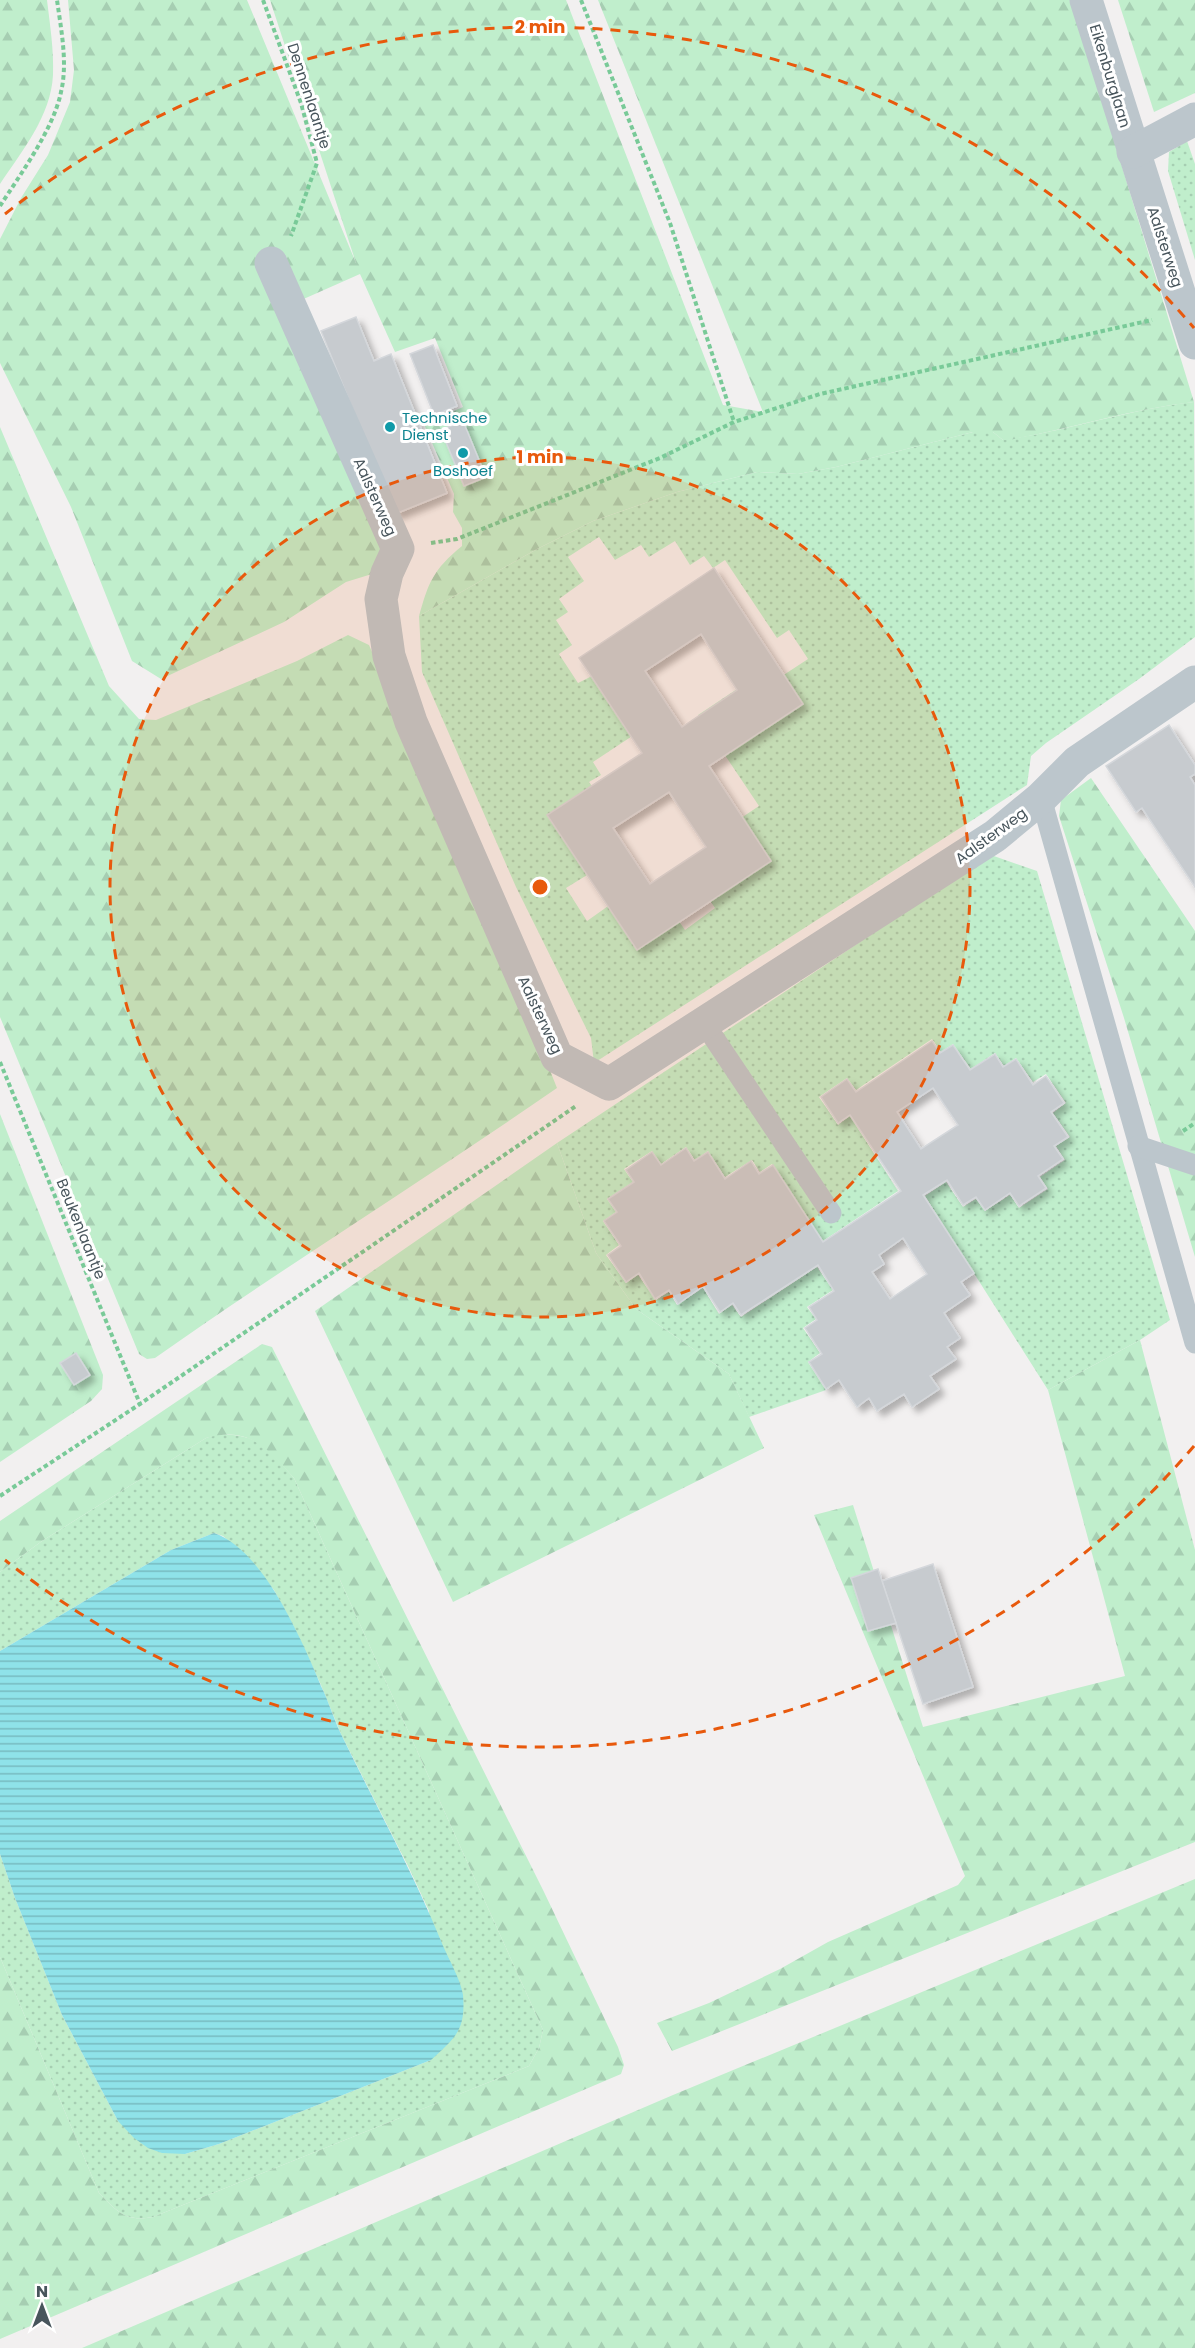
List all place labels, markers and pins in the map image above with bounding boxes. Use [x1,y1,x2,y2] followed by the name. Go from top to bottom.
[402,407,487,445] place label: Technische Dienst
[383,420,397,434] marker: Technische Dienst
[456,446,470,460] marker: Boshoef
[433,460,493,481] place label: Boshoef
[530,877,550,897] centre of rings

